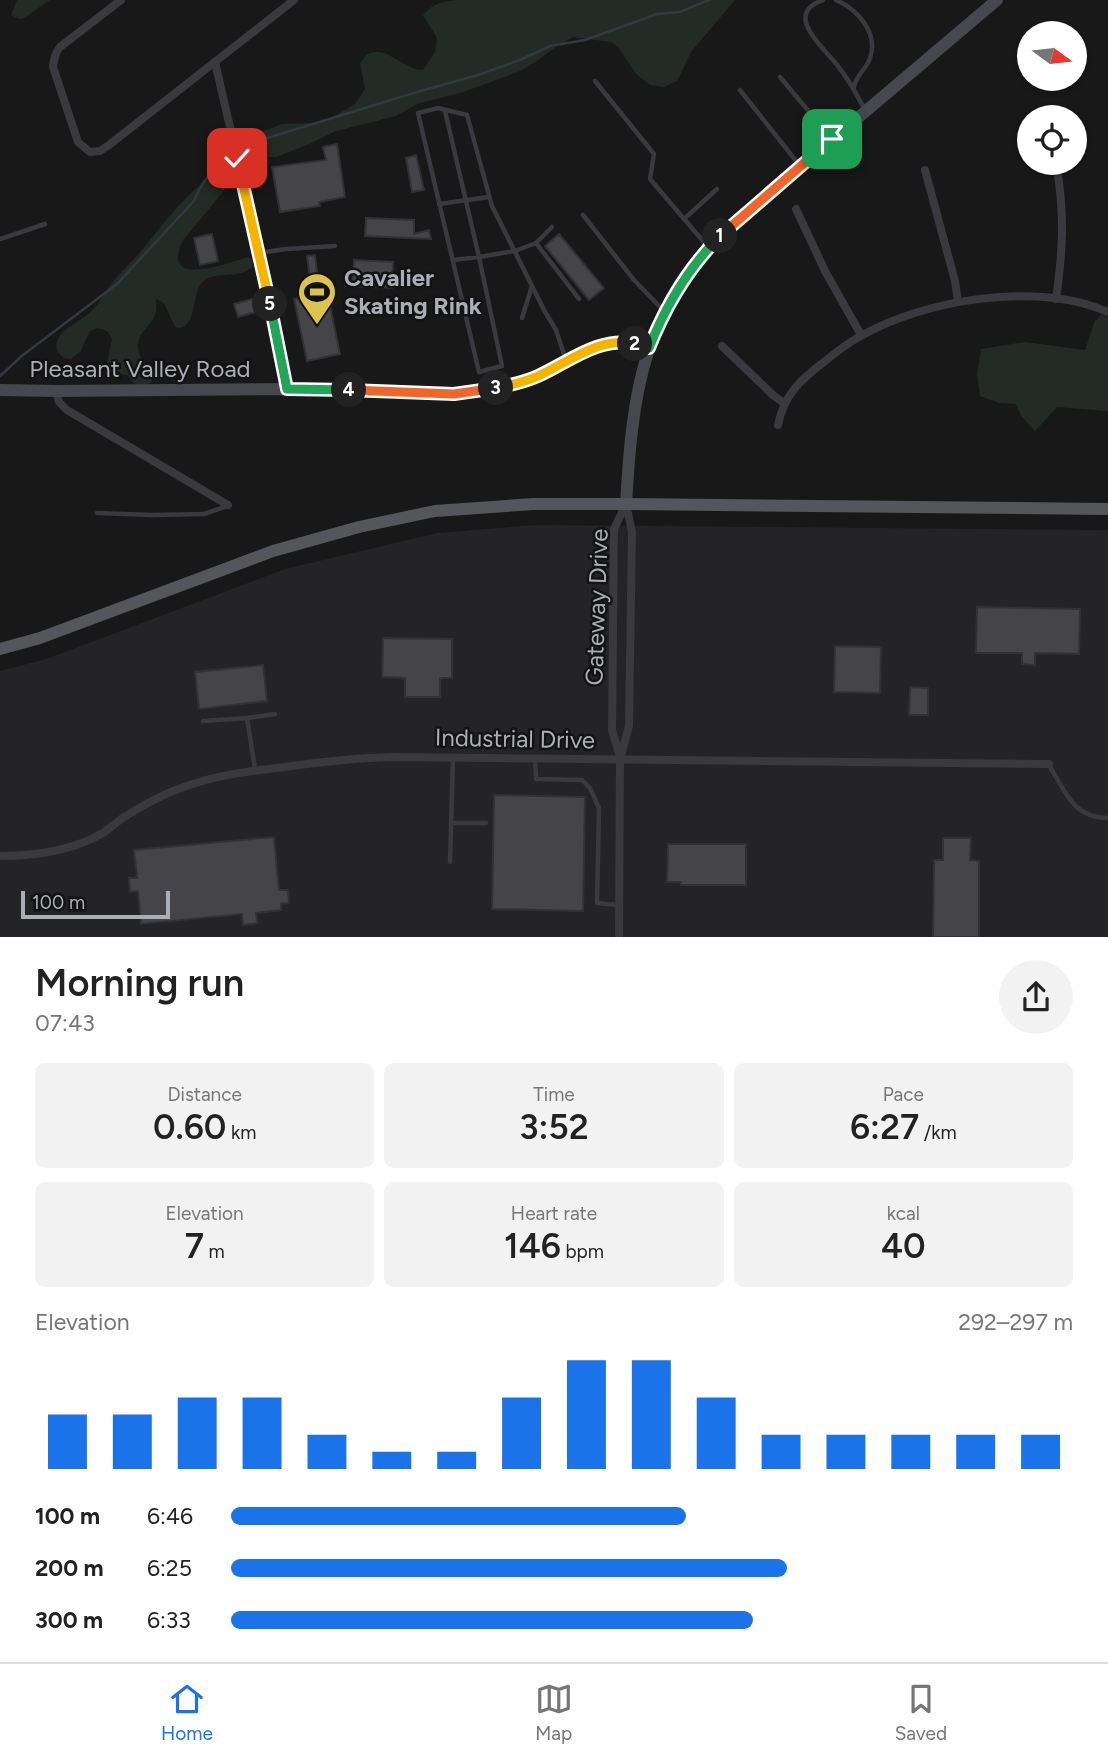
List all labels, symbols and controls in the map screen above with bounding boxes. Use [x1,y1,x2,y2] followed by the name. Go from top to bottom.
[1017,21,1087,91] north arrow
[1017,21,1087,175] map controls
[1017,105,1087,175] button: locate
[802,109,862,169] pin
[813,120,851,158] icon: arrive
[207,128,267,188] pin
[218,139,256,177] icon: check
[702,218,738,254] pin: 1
[715,224,724,247] text: 1
[344,263,482,320] place label: Cavalier Skating Rink
[296,271,338,326] sports icon: Cavalier Skating Rink
[252,286,288,322] pin: 5
[264,292,275,315] text: 5
[618,326,652,362] pin: 2
[629,332,640,355] text: 2
[29,354,251,383] street label: Pleasant Valley Road
[478,370,514,406] pin: 3
[332,372,366,408] pin: 4
[490,376,501,399] text: 3
[342,378,355,401] text: 4
[579,528,614,686] street label: Gateway Drive
[435,723,595,754] street label: Industrial Drive
[21,888,170,920] scale bar
[32,891,85,914] text: 100 m
[35,960,244,1006] text: Morning run
[999,960,1073,1034] button: share
[35,1009,95,1037] text: 07:43
[167,1083,242,1106] text: Distance
[533,1083,575,1106] text: Time
[883,1083,924,1106] text: Pace
[153,1106,226,1148] text: 0.60
[519,1106,589,1148] text: 3:52
[850,1106,919,1148] text: 6:27
[226,1121,256,1144] text: km
[919,1121,957,1144] text: /km
[166,1202,244,1225] text: Elevation
[511,1202,597,1225] text: Heart rate
[887,1202,920,1225] text: kcal
[185,1225,204,1267] text: 7
[504,1225,561,1267] text: 146
[881,1225,926,1267] text: 40
[204,1240,225,1263] text: m
[561,1240,604,1263] text: bpm
[35,1308,130,1336] text: Elevation
[958,1308,1073,1336] text: 292–297 m
[35,1502,100,1530] text: 100 m
[147,1502,193,1530] text: 6:46
[35,1554,104,1582] text: 200 m
[147,1554,192,1582] text: 6:25
[35,1606,103,1634] text: 300 m
[147,1606,191,1634] text: 6:33
[161,1680,213,1745] tab: Home
[535,1680,573,1745] tab: Map
[895,1680,947,1745] tab: Saved

